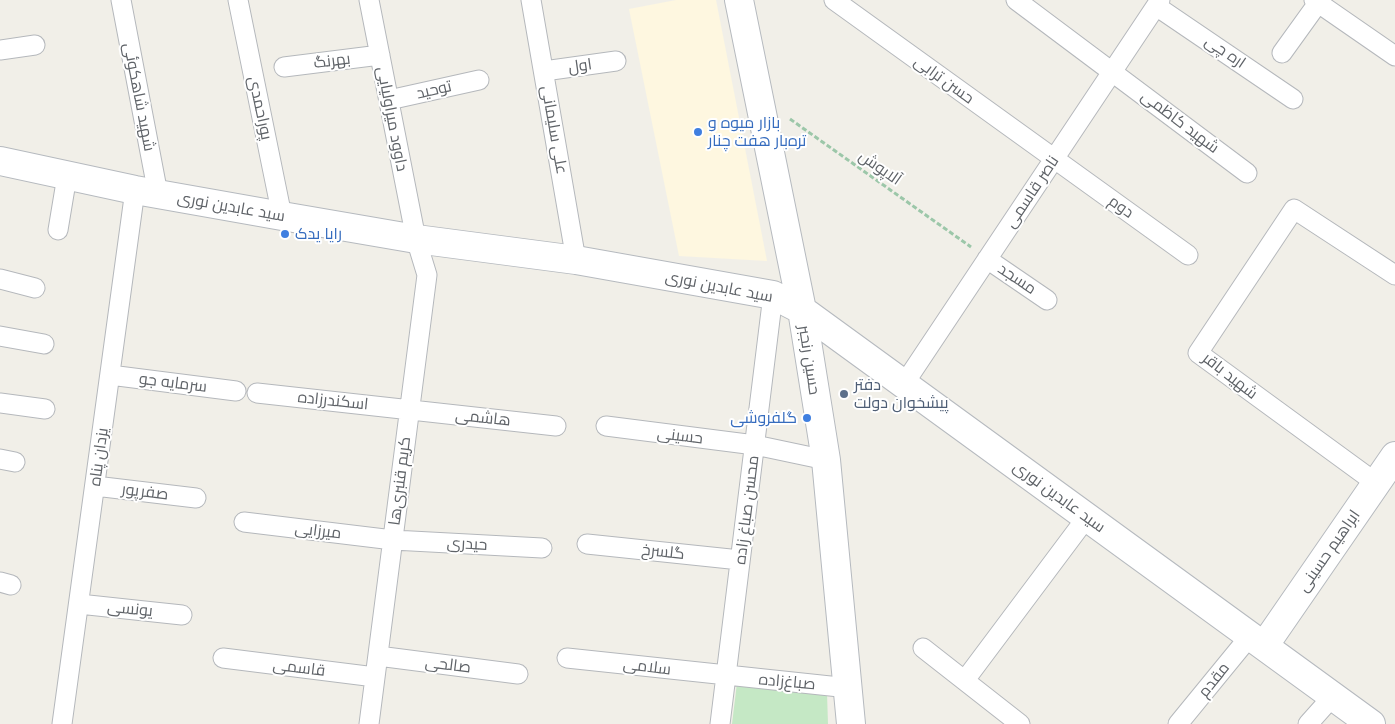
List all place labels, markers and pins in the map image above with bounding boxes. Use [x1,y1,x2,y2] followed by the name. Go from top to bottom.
[708,113,806,151] place label: بازار میوه و تره‌بار هفت چنار
[692,126,704,138] marker: بازار میوه و تره‌بار هفت چنار
[295,224,342,244] place label: رایا یدک
[279,228,291,240] marker: رایا یدک
[854,375,949,413] place label: دفتر پیشخوان دولت
[838,388,850,400] marker: دفتر پیشخوان دولت
[730,408,797,428] place label: گلفروشی
[801,412,813,424] marker: گلفروشی

